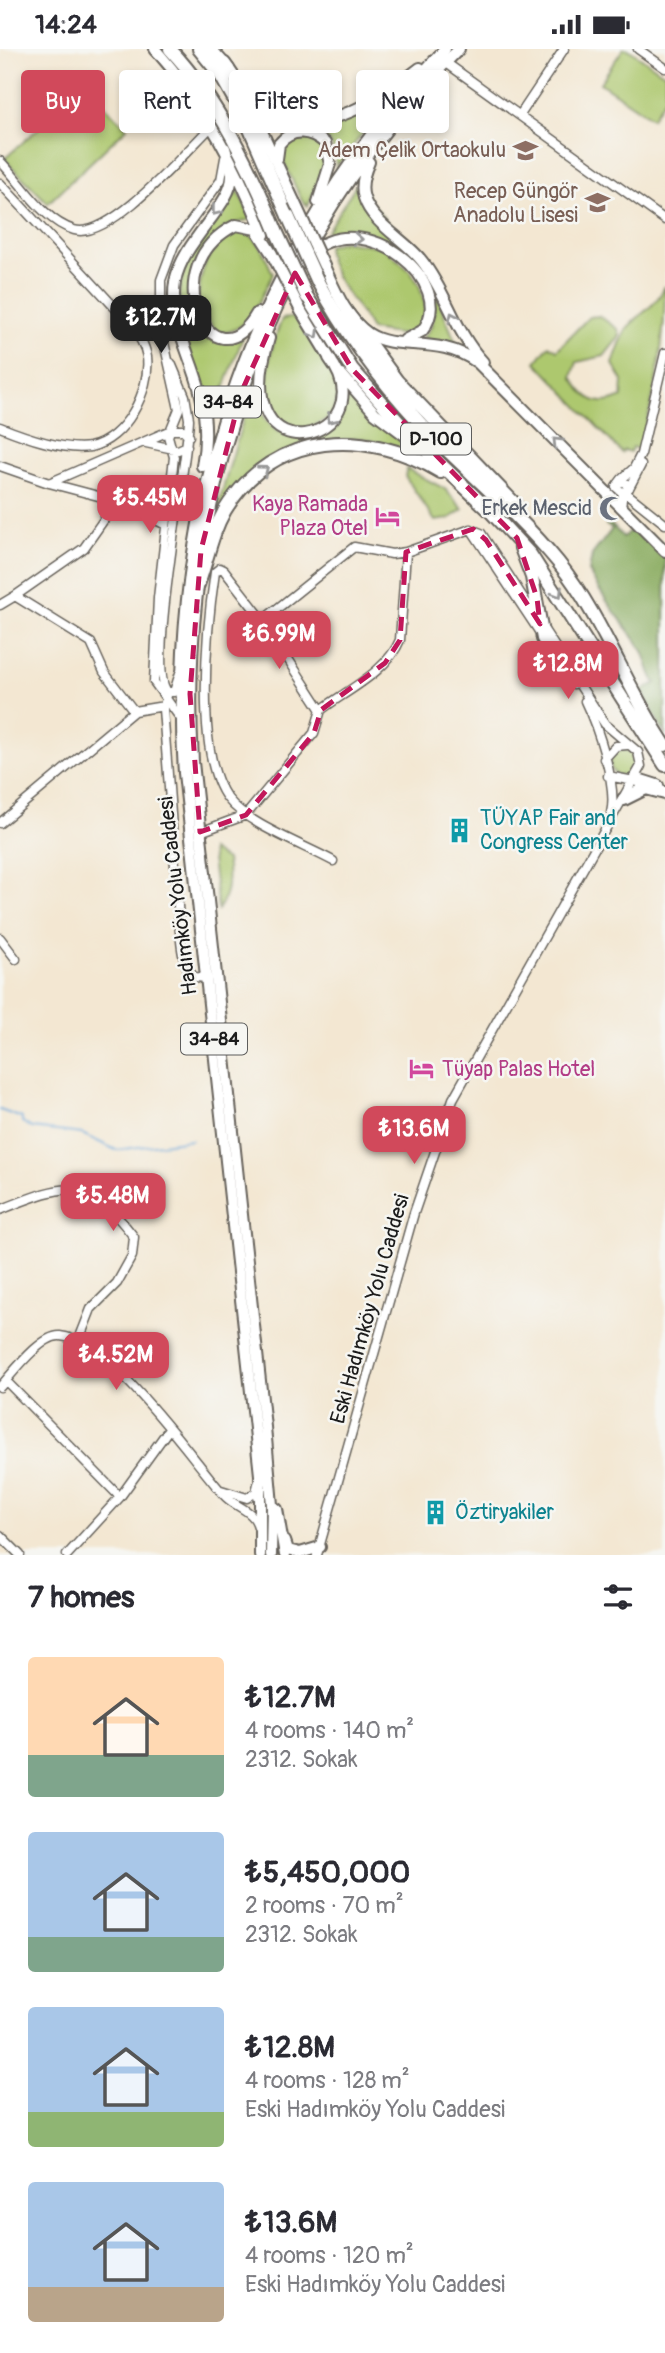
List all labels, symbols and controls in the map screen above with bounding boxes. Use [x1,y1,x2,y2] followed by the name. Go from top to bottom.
[35,9,97,41] text: 14:24
[21,70,105,133] chip: Buy
[119,70,215,133] chip: Rent
[229,70,342,133] chip: Filters
[356,70,449,133] chip: New
[512,136,540,164] school or university icon: Adem Çelik Ortaokulu
[318,137,506,164] place label: Adem Çelik Ortaokulu
[453,178,578,229] place label: Recep Güngör Anadolu Lisesi
[584,189,612,217] school or university icon: Recep Güngör Anadolu Lisesi
[211,203,224,215] one-way arrow
[353,231,364,246] one-way arrow
[104,295,218,355] pin: ₺12.7M
[126,303,196,332] text: ₺12.7M
[447,312,461,324] one-way arrow
[306,327,319,340] one-way arrow
[195,387,261,417] road number: 34-84
[327,411,339,424] one-way arrow
[401,423,471,455] road number: D-100
[552,437,565,450] one-way arrow
[256,465,268,478] one-way arrow
[93,475,207,535] pin: ₺5.45M
[113,483,187,512] text: ₺5.45M
[252,491,368,542] place label: Kaya Ramada Plaza Otel
[598,494,626,522] mosque icon: Erkek Mescid
[482,495,592,522] place label: Erkek Mescid
[374,502,402,530] hotel icon: Kaya Ramada Plaza Otel
[549,585,562,598] one-way arrow
[222,611,336,671] pin: ₺6.99M
[243,619,315,648] text: ₺6.99M
[511,641,625,701] pin: ₺12.8M
[534,649,602,678] text: ₺12.8M
[152,795,204,997] street label: Hadımköy Yolu Caddesi
[480,805,629,856] place label: TÜYAP Fair and Congress Center
[446,816,474,844] building icon: TÜYAP Fair and Congress Center
[181,1023,247,1055] road number: 34-84
[408,1055,436,1083] hotel icon: Tüyap Palas Hotel
[442,1056,595,1083] place label: Tüyap Palas Hotel
[357,1107,471,1166] pin: ₺13.6M
[379,1114,449,1143] text: ₺13.6M
[56,1173,170,1233] pin: ₺5.48M
[77,1181,149,1210] text: ₺5.48M
[324,1191,416,1427] street label: Eski Hadımköy Yolu Caddesi
[59,1333,173,1392] pin: ₺4.52M
[79,1340,153,1369] text: ₺4.52M
[421,1498,449,1526] building icon: Öztiryakiler
[455,1499,554,1526] place label: Öztiryakiler
[599,1578,637,1616] icon: filters
[28,1579,135,1616] text: 7 homes
[245,1679,336,1716] text: ₺12.7M
[84,1685,168,1769] icon: home
[245,1716,414,1745] text: 4 rooms · 140 m²
[245,1745,358,1774] text: 2312. Sokak
[245,1854,410,1891] text: ₺5,450,000
[84,1860,168,1944] icon: home
[245,1891,404,1920] text: 2 rooms · 70 m²
[245,1920,358,1949] text: 2312. Sokak
[245,2029,335,2066] text: ₺12.8M
[84,2035,168,2119] icon: home
[245,2066,410,2095] text: 4 rooms · 128 m²
[245,2095,505,2124] text: Eski Hadımköy Yolu Caddesi
[245,2204,337,2241] text: ₺13.6M
[84,2210,168,2294] icon: home
[245,2241,414,2270] text: 4 rooms · 120 m²
[245,2270,505,2299] text: Eski Hadımköy Yolu Caddesi

